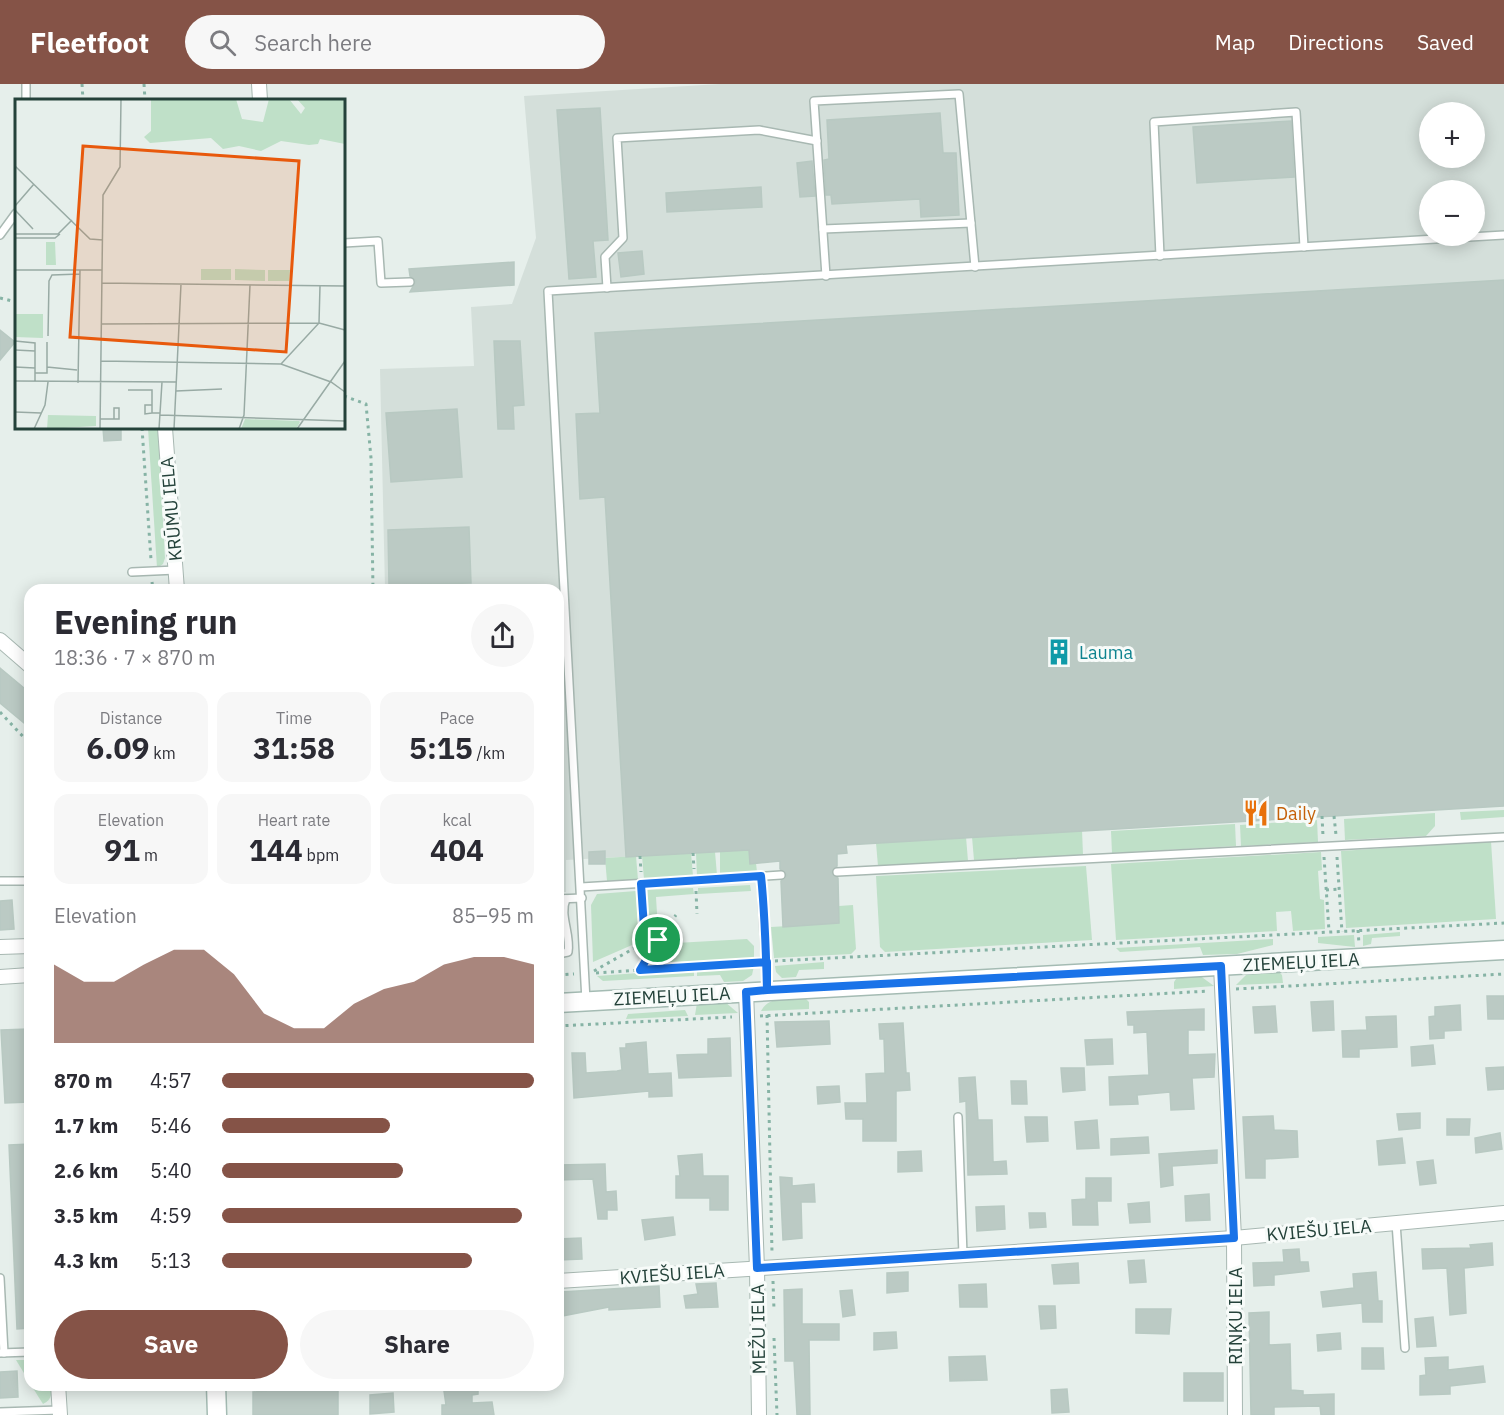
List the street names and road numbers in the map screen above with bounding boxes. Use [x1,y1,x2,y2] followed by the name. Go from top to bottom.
[155,455,187,562] street label: KRŪMU IELA
[1242,947,1360,977] street label: ZIEMEĻU IELA
[613,981,731,1011] street label: ZIEMEĻU IELA
[1265,1213,1373,1246] street label: KVIEŠU IELA
[619,1258,726,1289] street label: KVIEŠU IELA
[1224,1267,1247,1365] street label: RIŅĶU IELA
[746,1283,770,1374] street label: MEŽU IELA

